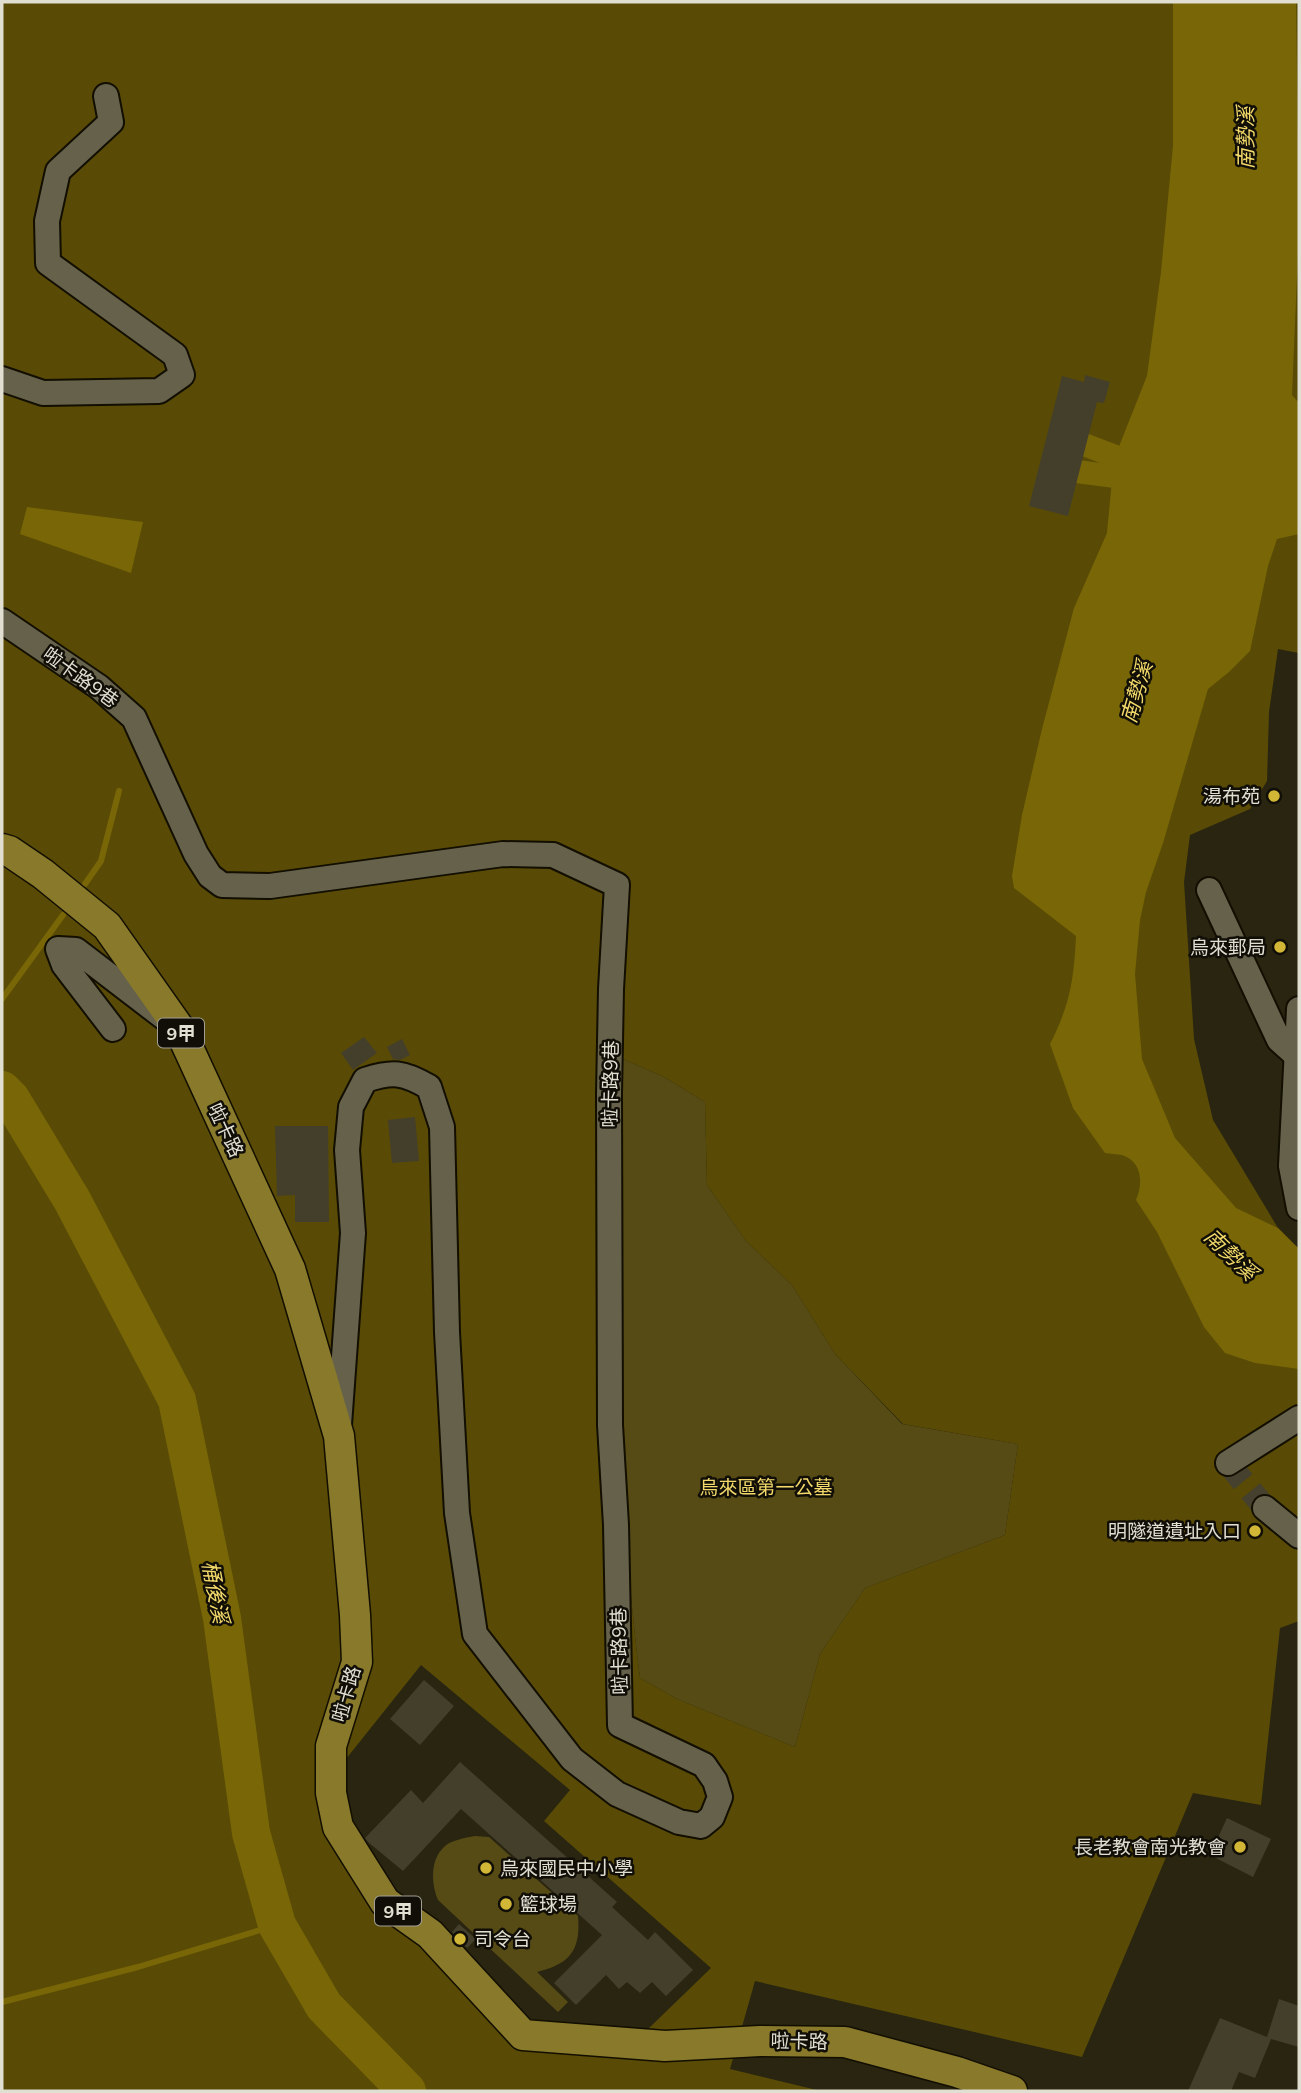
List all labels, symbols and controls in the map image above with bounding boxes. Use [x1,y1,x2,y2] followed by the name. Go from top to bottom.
[1232,104,1258,170] water label: 南勢溪
[39,642,123,712] street label: 啦卡路9巷
[1115,655,1158,726] water label: 南勢溪
[1203,784,1260,808] place label: 湯布苑
[1266,788,1282,804] marker: 湯布苑
[1190,935,1266,959] place label: 烏來郵局
[1272,939,1288,955] marker: 烏來郵局
[158,1018,204,1048] road number: 9甲
[597,1040,623,1128] street label: 啦卡路9巷
[203,1099,249,1161] street label: 啦卡路
[1199,1223,1265,1287] water label: 南勢溪
[699,1475,833,1499] park label: 烏來區第一公墓
[1108,1519,1241,1543] place label: 明隧道遺址入口
[1247,1523,1263,1539] marker: 明隧道遺址入口
[197,1559,235,1628] water label: 桶後溪
[606,1607,632,1695] street label: 啦卡路9巷
[327,1663,365,1725] street label: 啦卡路
[1074,1835,1226,1859] place label: 長老教會南光教會
[1232,1839,1248,1855] marker: 長老教會南光教會
[500,1856,633,1880] place label: 烏來國民中小學
[478,1860,494,1876] marker: 烏來國民中小學
[520,1892,577,1916] place label: 籃球場
[375,1896,421,1926] road number: 9甲
[498,1896,514,1912] marker: 籃球場
[474,1927,531,1951] place label: 司令台
[452,1931,468,1947] marker: 司令台
[770,2029,828,2053] street label: 啦卡路

